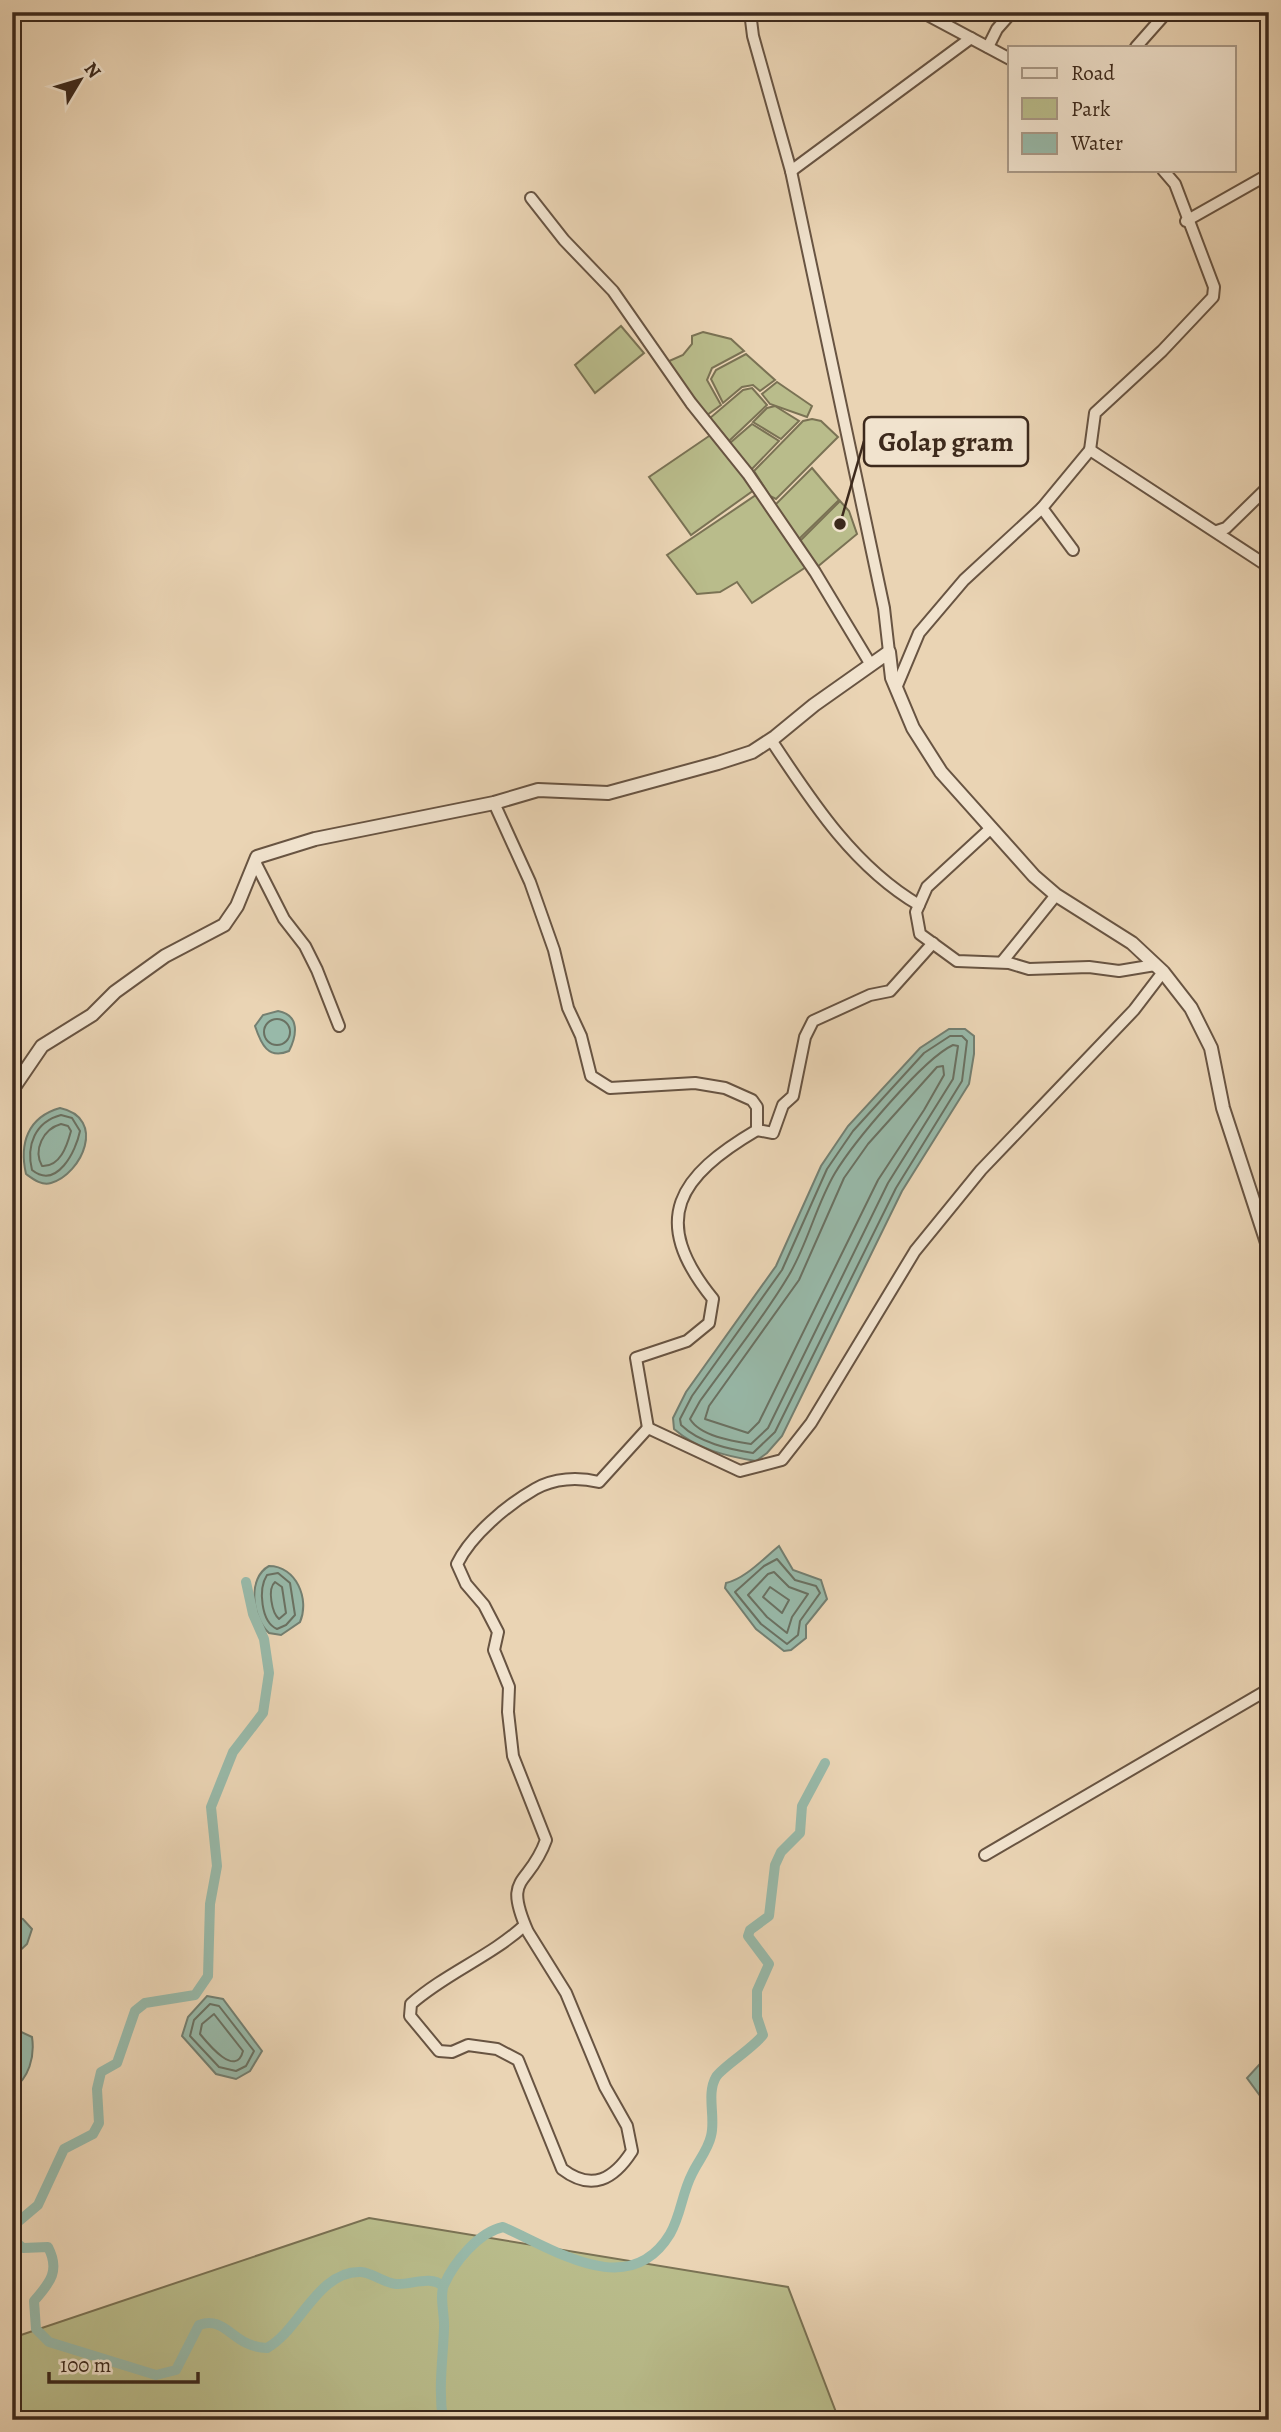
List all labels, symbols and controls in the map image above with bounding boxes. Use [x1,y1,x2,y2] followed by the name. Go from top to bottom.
[46,46,116,116] north arrow
[1008,46,1236,172] legend
[78,57,107,84] text: N
[1071,59,1115,87] text: Road
[1071,95,1111,123] text: Park
[1070,129,1123,157] text: Water
[864,417,1028,466] callout: Golap gram
[878,423,1014,461] text: Golap gram
[49,2341,198,2385] scale bar
[60,2351,111,2379] text: 100 m

